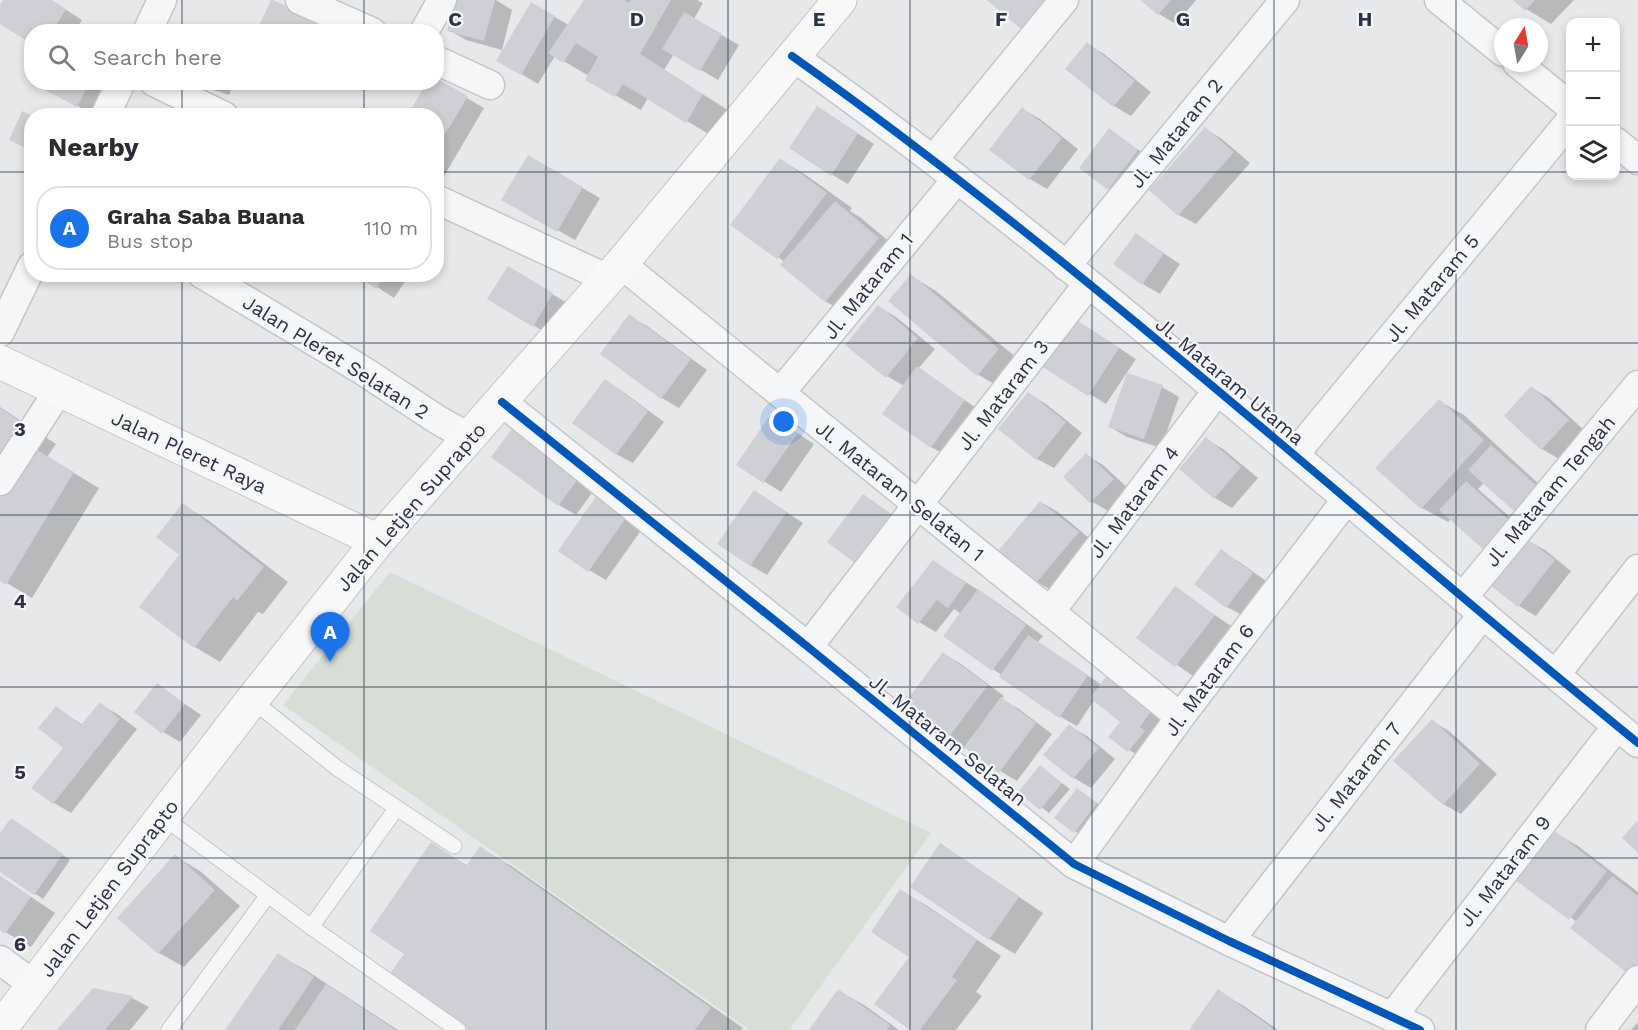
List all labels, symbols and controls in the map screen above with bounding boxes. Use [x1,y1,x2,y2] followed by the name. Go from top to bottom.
[448,7,462,31] text: C
[630,7,644,31] text: D
[813,7,825,31] text: E
[995,7,1007,31] text: F
[1176,7,1190,31] text: G
[1358,7,1372,31] text: H
[1494,18,1548,72] north arrow
[1566,18,1620,180] map controls
[1566,18,1620,72] button: +
[24,24,444,90] search box
[45,41,78,74] icon: search
[93,45,222,70] text: Search here
[1566,72,1620,126] button: −
[1125,73,1227,193] street label: Jl. Mataram 2
[1566,126,1620,180] button: layers
[48,132,139,162] text: Nearby
[107,204,305,229] text: Graha Saba Buana
[63,216,76,240] text: A
[364,216,418,240] text: 110 m
[818,228,918,344] street label: Jl. Mataram 1
[107,229,193,253] text: Bus stop
[1380,229,1484,347] street label: Jl. Mataram 5
[238,290,434,424] street label: Jalan Pleret Selatan 2
[1151,312,1309,450] street label: Jl. Mataram Utama
[952,335,1054,455] street label: Jl. Mataram 3
[108,406,270,498] street label: Jalan Pleret Raya
[769,407,798,436] your location
[1480,411,1620,571] street label: Jl. Mataram Tengah
[811,416,989,566] street label: Jl. Mataram Selatan 1
[14,417,26,441] text: 3
[331,418,491,596] street label: Jalan Letjen Suprapto
[1084,441,1184,563] street label: Jl. Mataram 4
[14,589,27,613] text: 4
[310,612,350,662] pin: A
[1159,619,1259,741] street label: Jl. Mataram 6
[864,669,1032,811] street label: Jl. Mataram Selatan
[1306,717,1406,837] street label: Jl. Mataram 7
[14,760,26,784] text: 5
[34,795,184,981] street label: Jalan Letjen Suprapto
[1454,811,1556,931] street label: Jl. Mataram 9
[14,932,26,956] text: 6

